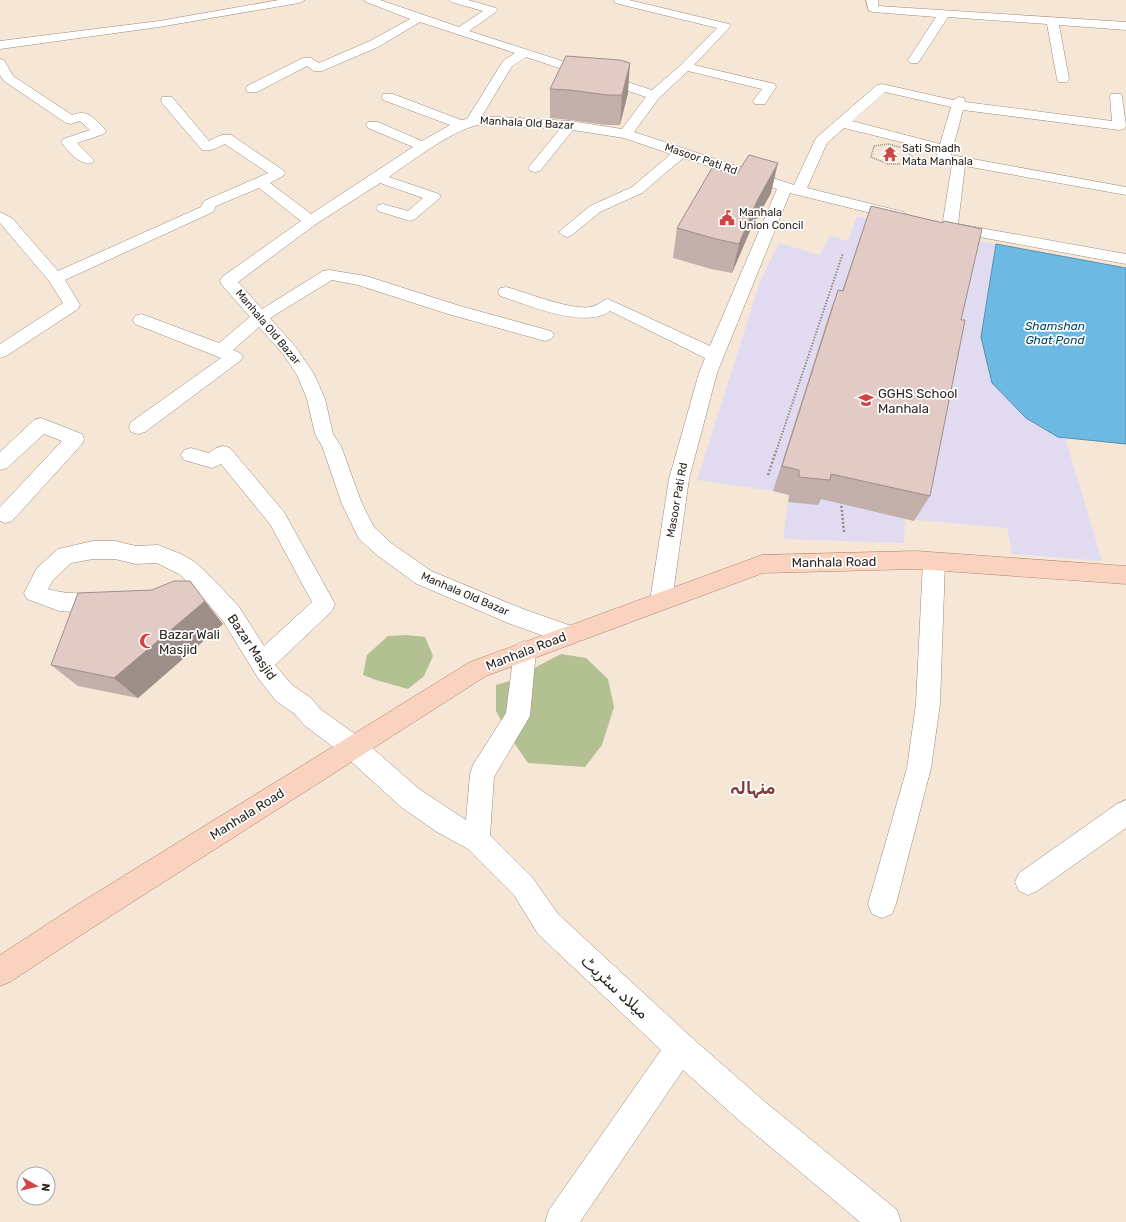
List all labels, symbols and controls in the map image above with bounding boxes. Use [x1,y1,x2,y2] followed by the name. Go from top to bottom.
[480,114,575,132] street label: Manhala Old Bazar
[663,140,739,178] street label: Masoor Pati Rd
[902,142,973,168] place label: Sati Smadh Mata Manhala
[881,145,899,163] temple icon: Sati Smadh Mata Manhala
[739,206,803,232] place label: Manhala Union Concil
[718,209,736,227] public building icon: Manhala Union Concil
[233,287,304,368] street label: Manhala Old Bazar
[1025,319,1085,347] water label: Shamshan Ghat Pond
[878,386,958,416] place label: GGHS School Manhala
[857,391,875,409] school or university icon: GGHS School Manhala
[664,461,690,539] street label: Masoor Pati Rd
[791,554,877,570] street label: Manhala Road
[419,570,512,619] street label: Manhala Old Bazar
[225,611,279,683] street label: Bazar Masjid
[159,627,220,657] place label: Bazar Wali Masjid
[484,629,568,673] street label: Manhala Road
[138,632,156,650] mosque icon: Bazar Wali Masjid
[731,778,775,799] district label: منہالہ
[207,785,287,843] street label: Manhala Road
[577,951,653,1024] street label: میلاد سٹریٹ
[16,1166,56,1206] north arrow
[38,1182,52,1192] text: N

